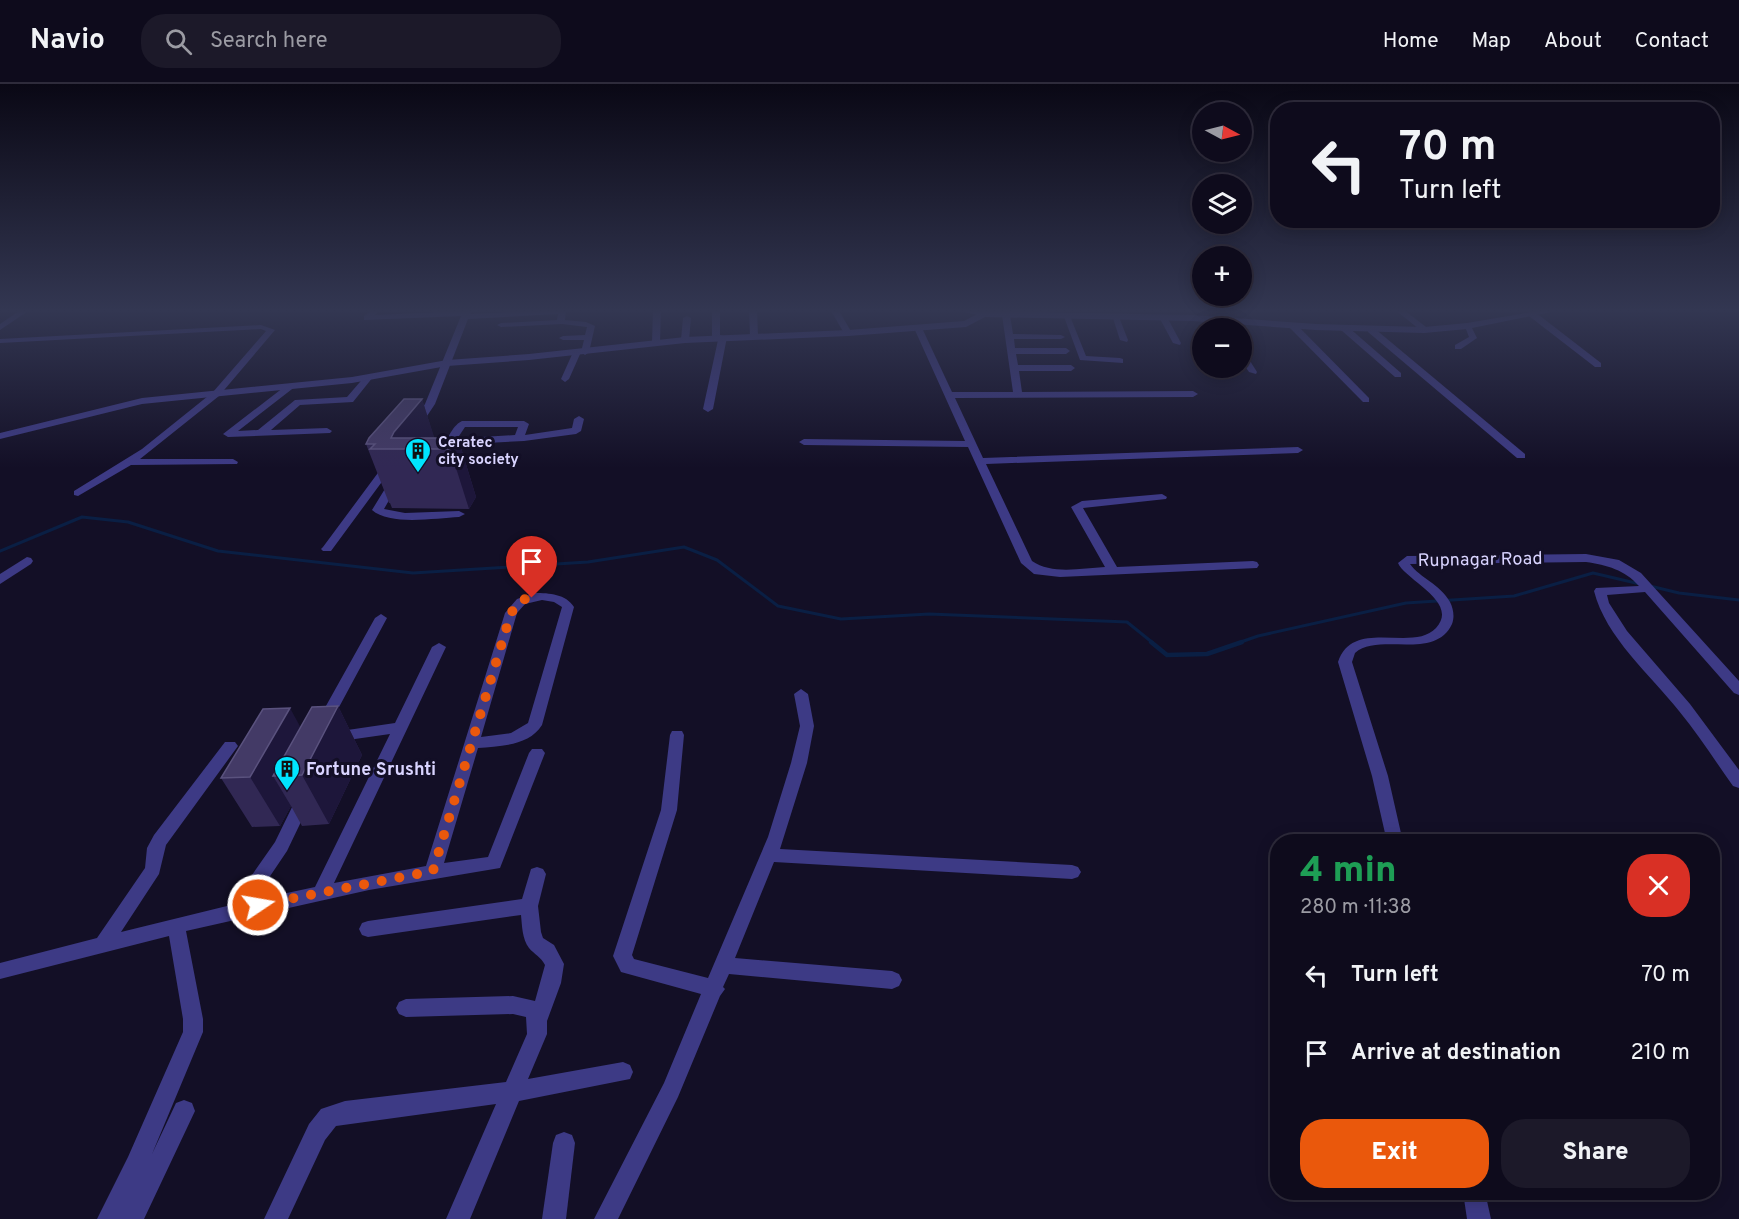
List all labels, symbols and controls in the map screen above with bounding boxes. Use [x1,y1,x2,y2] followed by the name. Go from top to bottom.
[141,14,561,68] search box
[30,23,105,59] text: Navio
[162,25,195,58] icon: search
[210,28,327,55] text: Search here
[1383,28,1439,55] text: Home
[1472,28,1511,55] text: Map
[1544,28,1602,55] text: About
[1635,28,1709,55] text: Contact
[1192,102,1252,162] north arrow
[1192,102,1252,378] map controls
[1399,122,1497,175] text: 70 m
[1300,126,1378,204] icon: left
[1192,174,1252,234] button: layers
[1399,174,1501,208] text: Turn left
[1192,246,1252,306] button: +
[1192,318,1252,378] button: −
[438,434,519,470] place label: Ceratec city society
[403,436,433,474] building icon: Ceratec city society
[506,536,557,598] pin
[515,545,548,578] icon: arrive
[1417,548,1543,573] street label: Rupnagar Road
[272,754,302,792] building icon: Fortune Srushti
[306,759,436,782] place label: Fortune Srushti
[1300,849,1397,895] text: 4 min
[1627,854,1690,917] button: close
[226,873,290,937] position arrow
[1300,895,1412,921] text: 280 m · 11:38
[1300,959,1333,992] icon: left
[1351,962,1439,989] text: Turn left
[1641,962,1690,989] text: 70 m
[1300,1037,1333,1070] icon: arrive
[1351,1040,1561,1067] text: Arrive at destination
[1630,1040,1690,1067] text: 210 m
[1300,1119,1489,1188] button: Exit
[1501,1119,1690,1188] button: Share

